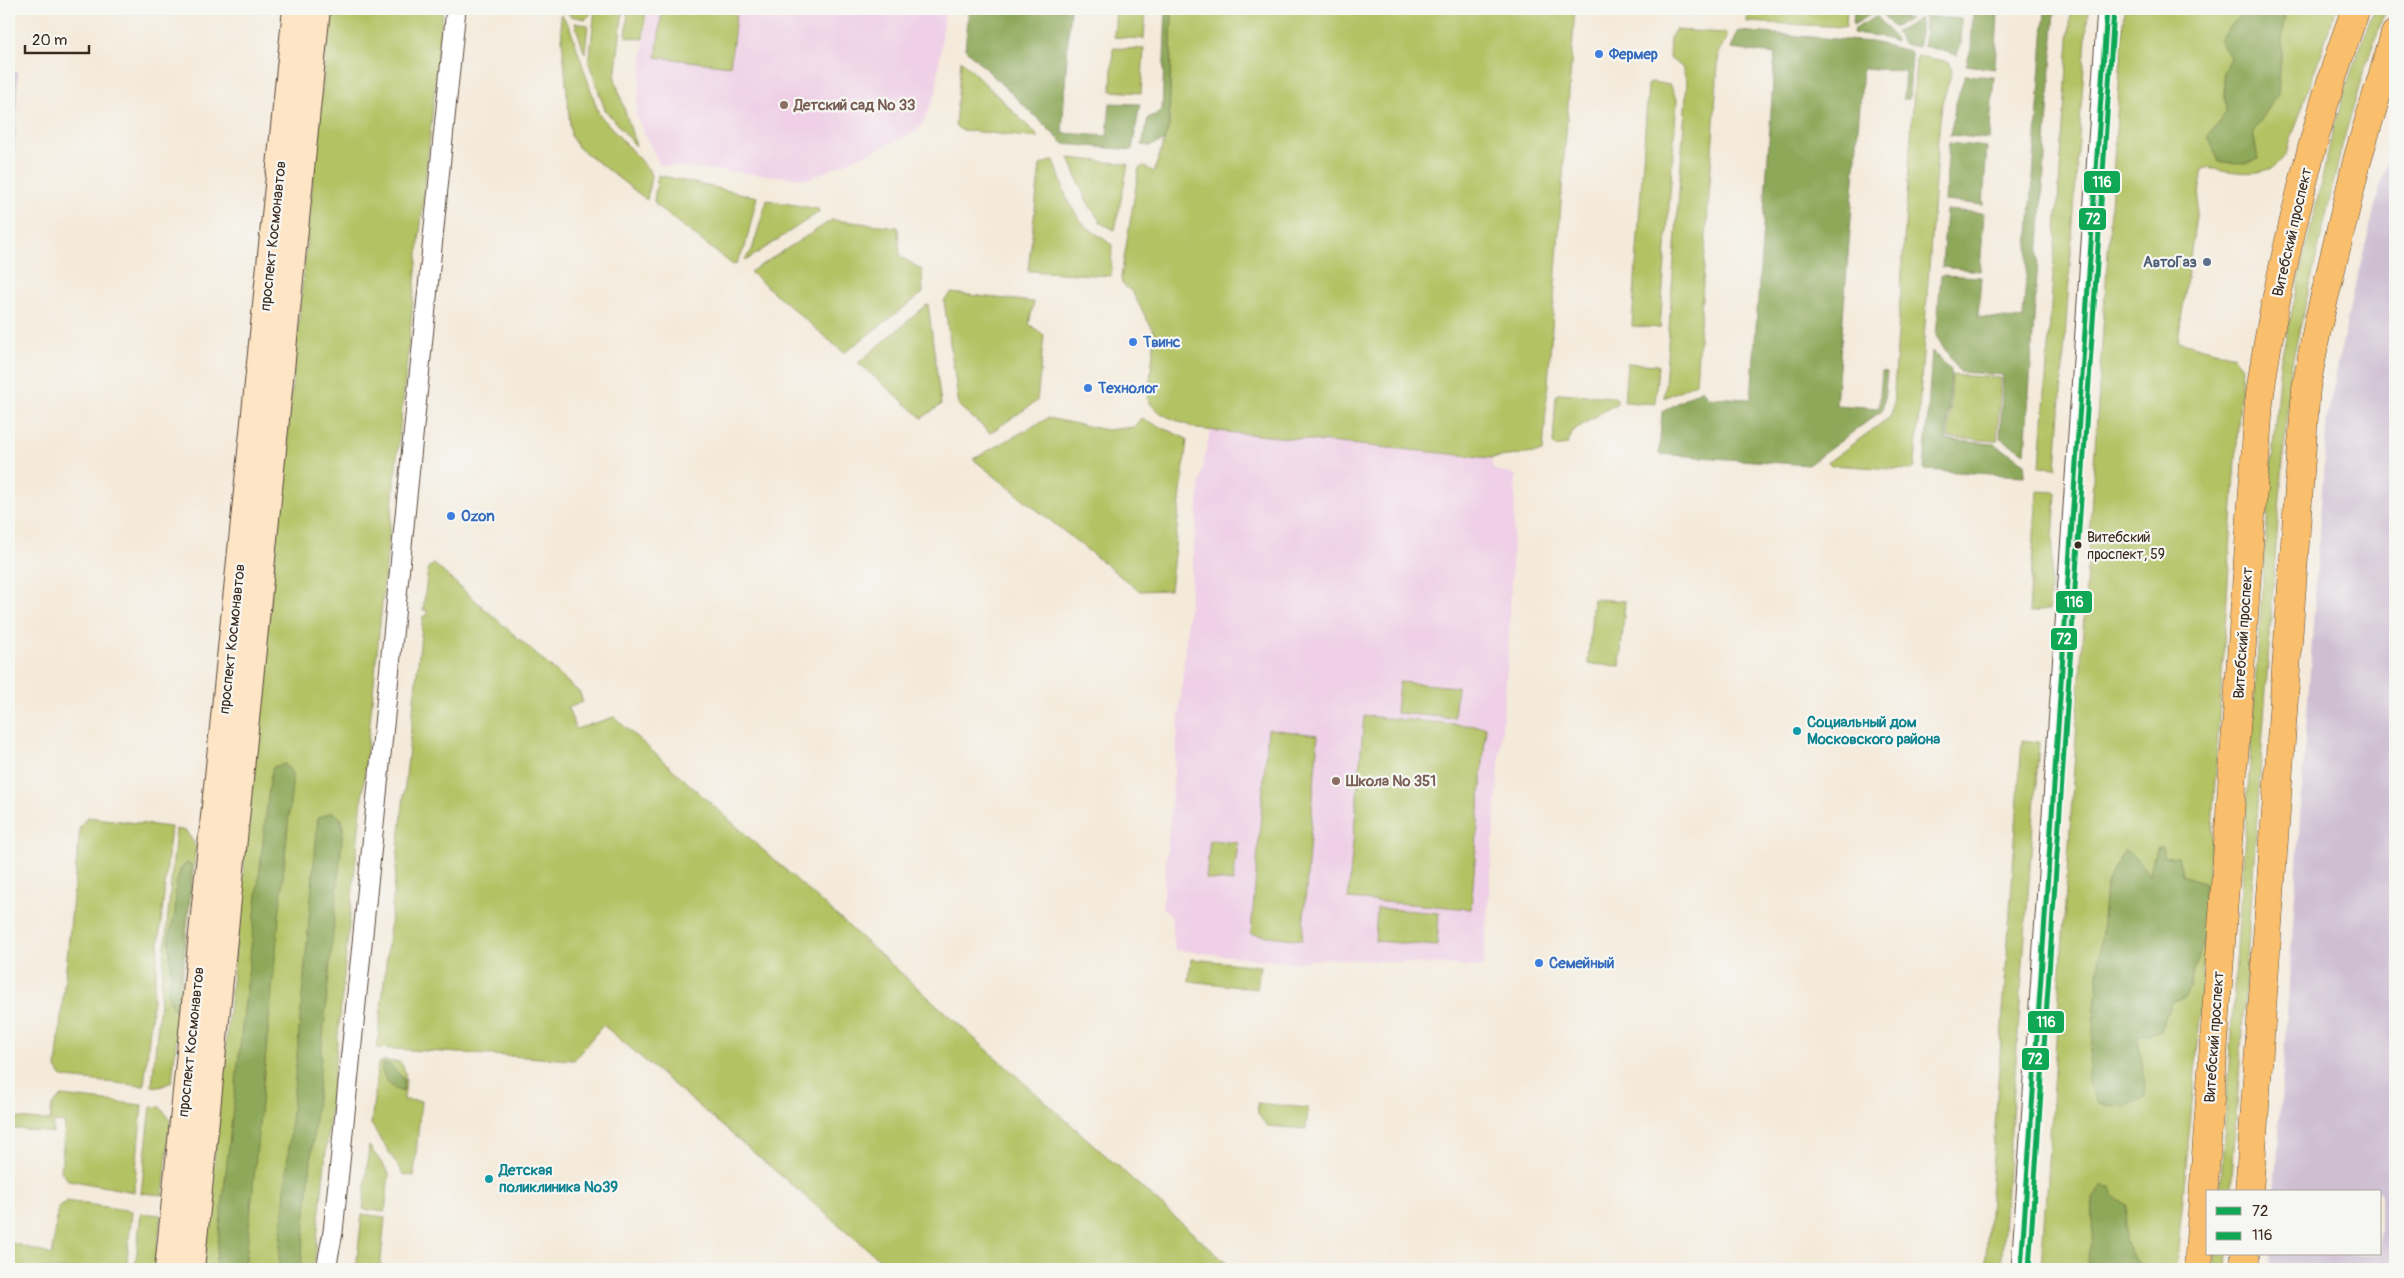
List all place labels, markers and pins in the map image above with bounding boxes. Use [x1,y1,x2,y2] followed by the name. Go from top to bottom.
[1608,45,1658,64] place label: Фермер
[1593,48,1605,60] marker: Фермер
[793,96,915,115] place label: Детский сад № 33
[778,99,790,111] marker: Детский сад № 33
[2143,253,2197,272] place label: АвтоГаз
[2201,256,2213,268] marker: АвтоГаз
[1142,333,1181,352] place label: Твинс
[1127,336,1139,348] marker: Твинс
[1097,379,1159,398] place label: Технолог
[1082,382,1094,394] marker: Технолог
[461,507,495,526] place label: Ozon
[445,510,457,522] marker: Ozon
[2087,529,2165,563] place label: Витебский проспект, 59
[2073,540,2083,550] marker: Витебский проспект, 59
[1807,713,1940,749] place label: Социальный дом Московского района
[1791,725,1803,737] marker: Социальный дом Московского района
[1345,772,1436,791] place label: Школа № 351
[1330,775,1342,787] marker: Школа № 351
[1549,954,1614,973] place label: Семейный
[1533,957,1545,969] marker: Семейный
[498,1161,618,1197] place label: Детская поликлиника №39
[483,1173,495,1185] marker: Детская поликлиника №39

